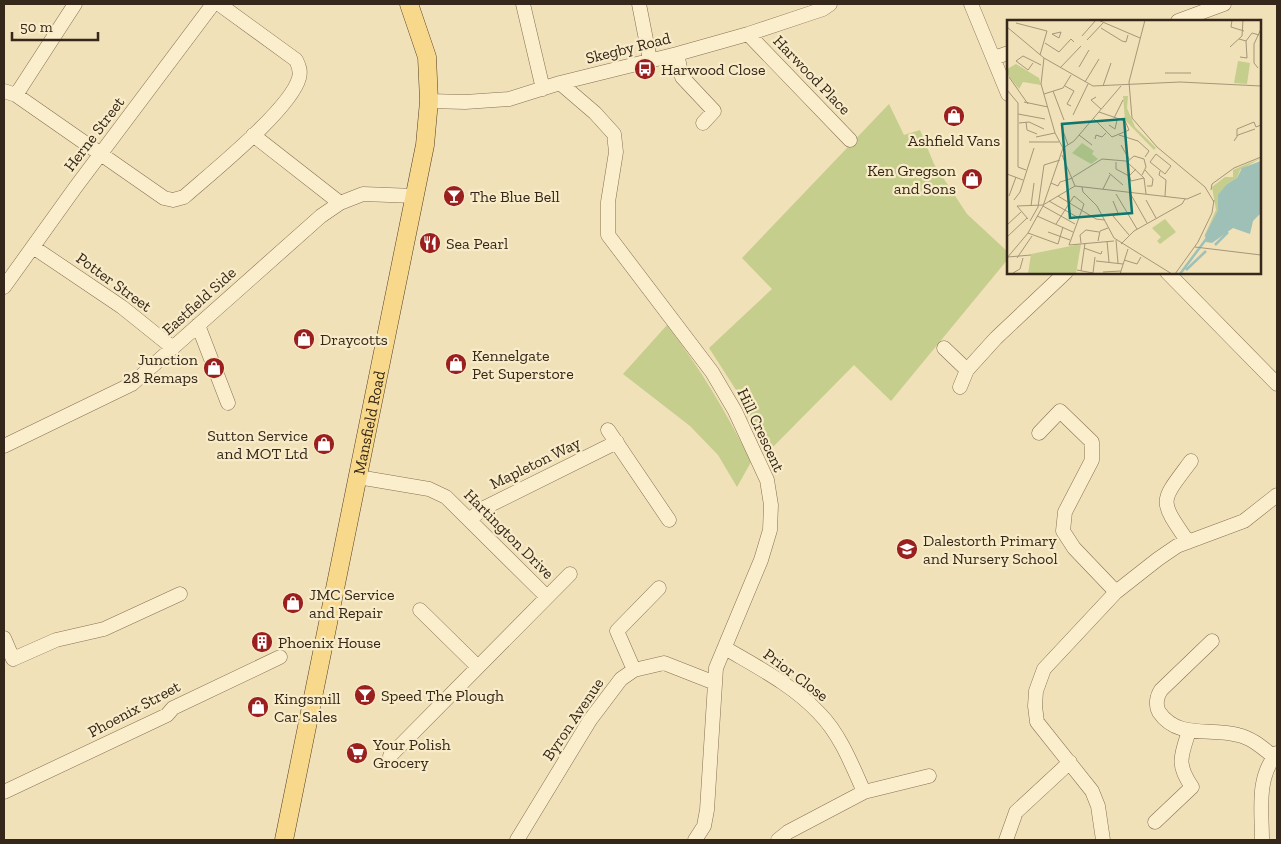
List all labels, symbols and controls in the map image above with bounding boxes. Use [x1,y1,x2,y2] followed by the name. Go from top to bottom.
[12,10,99,42] scale bar
[20,18,53,36] text: 50 m
[1007,20,1261,274] inset map
[584,28,673,68] street label: Skegby Road
[769,31,855,119] street label: Harwood Place
[633,57,657,81] bus stop icon: Harwood Close
[661,60,766,79] place label: Harwood Close
[60,93,128,175] street label: Herne Street
[942,104,966,128] shop icon: Ashfield Vans
[908,131,1000,150] place label: Ashfield Vans
[867,161,957,198] place label: Ken Gregson and Sons
[960,167,984,191] shop icon: Ken Gregson and Sons
[442,184,466,208] bar icon: The Blue Bell
[470,187,560,206] place label: The Blue Bell
[418,231,442,255] restaurant icon: Sea Pearl
[446,234,508,253] place label: Sea Pearl
[73,248,156,316] street label: Potter Street
[158,263,240,339] street label: Eastfield Side
[292,327,316,351] shop icon: Draycotts
[320,330,388,349] place label: Draycotts
[472,346,574,383] place label: Kennelgate Pet Superstore
[123,350,199,387] place label: Junction 28 Remaps
[444,352,468,376] shop icon: Kennelgate Pet Superstore
[202,356,226,380] shop icon: Junction 28 Remaps
[349,369,389,476] street label: Mansfield Road
[733,385,789,475] street label: Hill Crescent
[207,426,308,463] place label: Sutton Service and MOT Ltd
[312,432,336,456] shop icon: Sutton Service and MOT Ltd
[487,433,584,493] street label: Mapleton Way
[460,485,558,583] street label: Hartington Drive
[923,531,1058,568] place label: Dalestorth Primary and Nursery School
[895,537,919,561] school or university icon: Dalestorth Primary and Nursery School
[309,585,395,622] place label: JMC Service and Repair
[281,591,305,615] shop icon: JMC Service and Repair
[250,630,274,654] building icon: Phoenix House
[278,633,381,652] place label: Phoenix House
[760,645,832,705] street label: Prior Close
[538,674,608,764] street label: Byron Avenue
[85,677,183,741] street label: Phoenix Street
[353,683,377,707] bar icon: Speed The Plough
[381,686,504,705] place label: Speed The Plough
[274,689,341,726] place label: Kingsmill Car Sales
[246,695,270,719] shop icon: Kingsmill Car Sales
[372,735,451,772] place label: Your Polish Grocery
[345,741,369,765] supermarket icon: Your Polish Grocery

